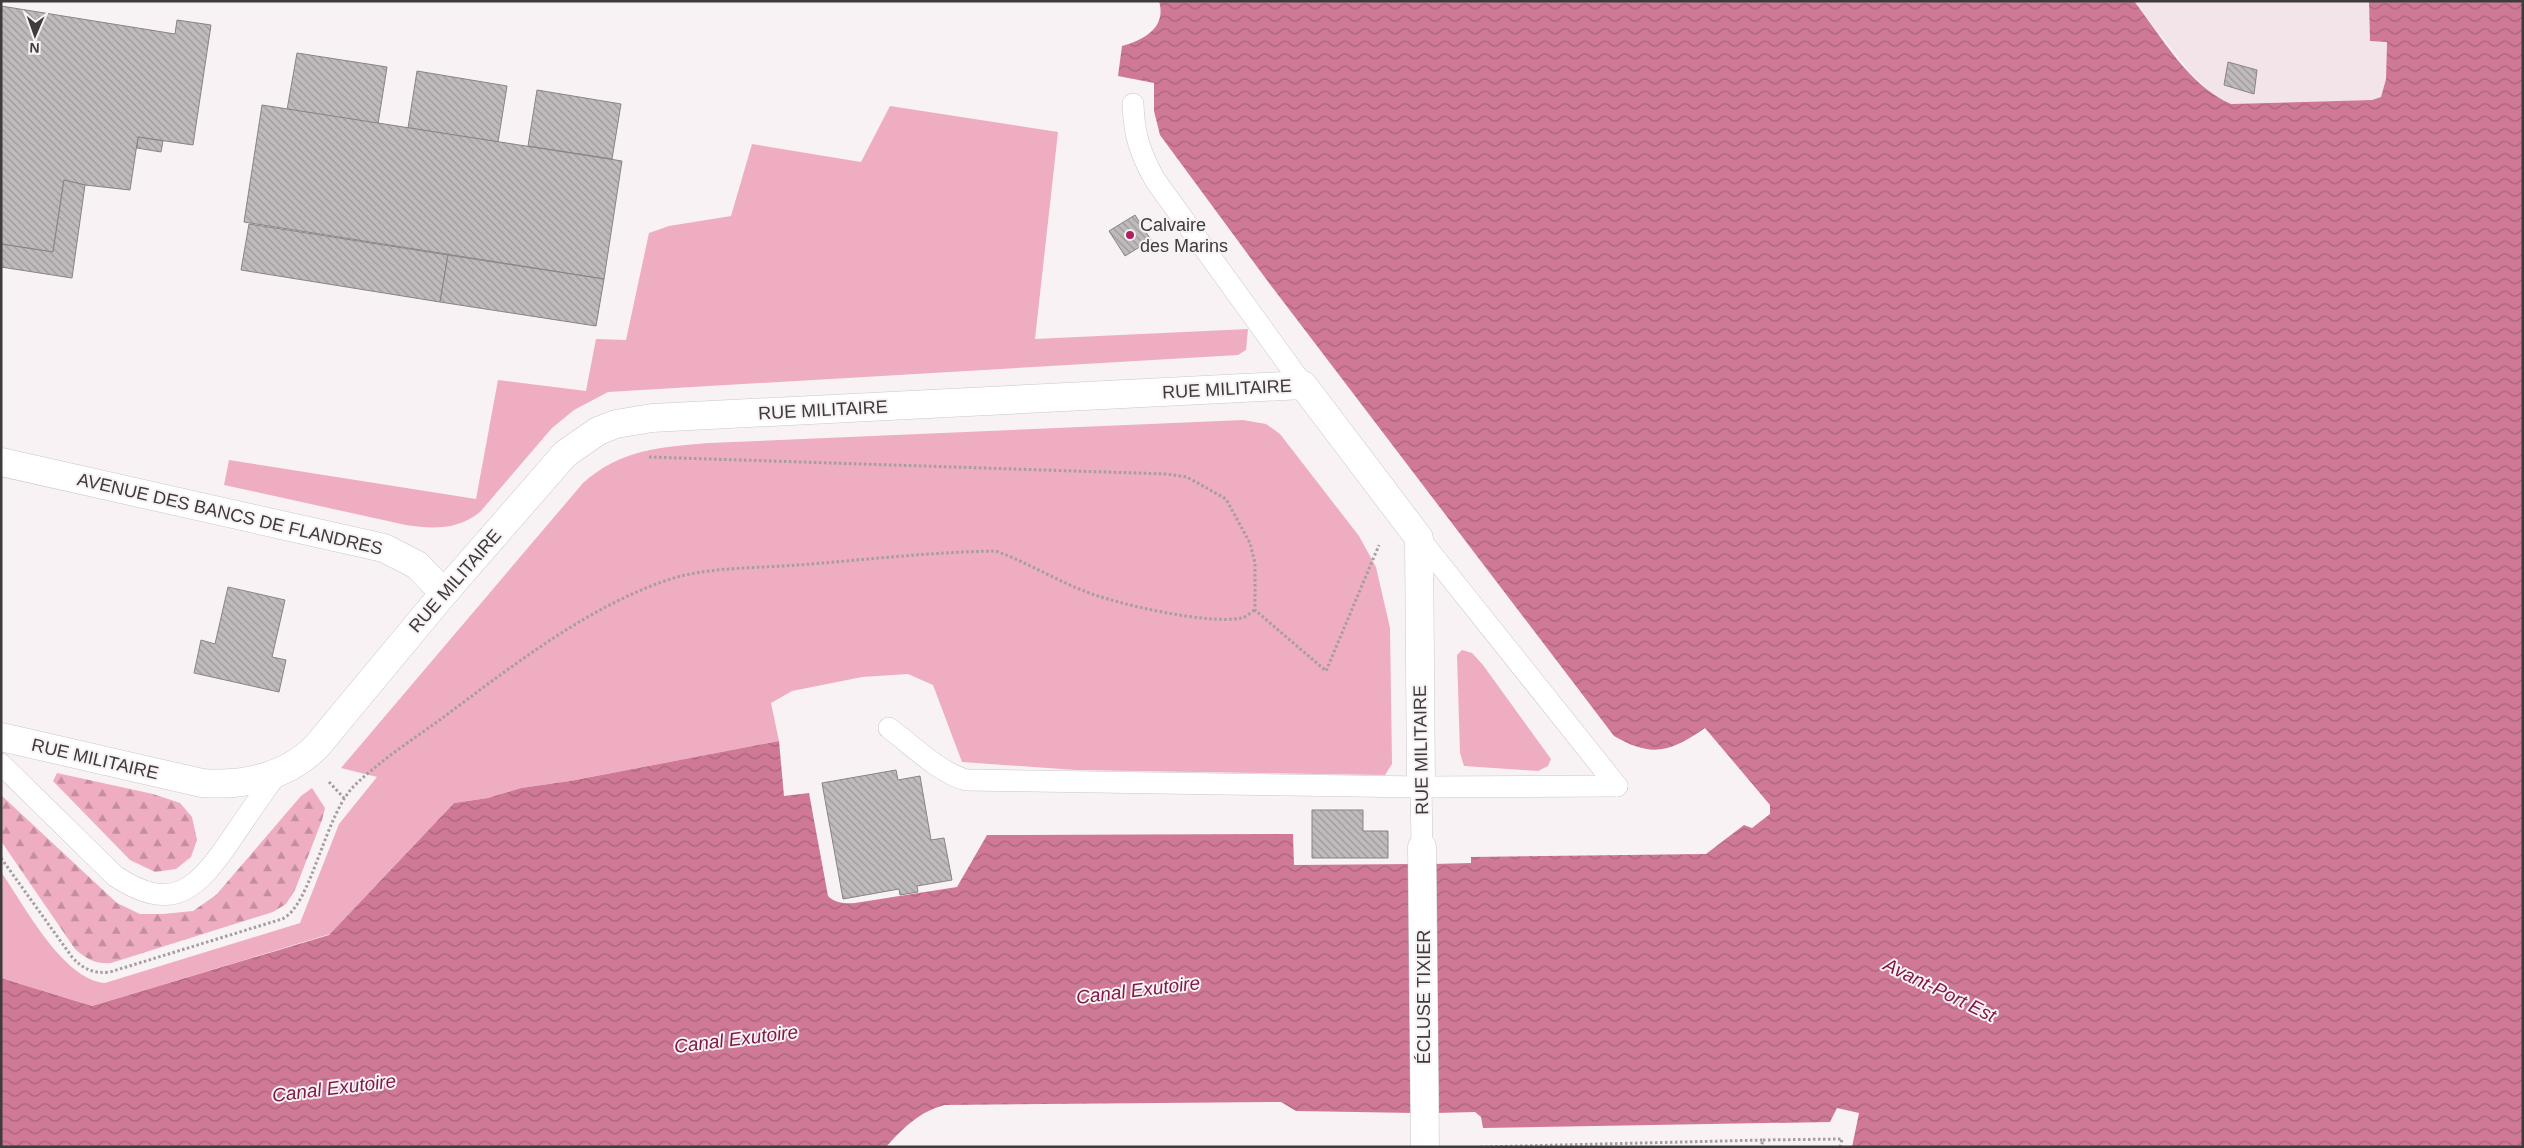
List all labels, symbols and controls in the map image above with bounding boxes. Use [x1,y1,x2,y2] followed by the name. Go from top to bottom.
[10,10,60,60] north arrow
[29,40,40,56] text: N
[1140,215,1228,256] place label: Calvaire des Marins
[1124,229,1136,241] marker: Calvaire des Marins
[1162,376,1292,402] street label: RUE MILITAIRE
[758,397,888,423] street label: RUE MILITAIRE
[75,469,385,559] street label: AVENUE DES BANCS DE FLANDRES
[405,526,505,636] street label: RUE MILITAIRE
[1410,685,1432,815] street label: RUE MILITAIRE
[30,735,160,783] street label: RUE MILITAIRE
[1414,930,1434,1064] street label: ÉCLUSE TIXIER
[1880,953,2000,1027] water label: Avant-Port Est
[1075,972,1201,1008] water label: Canal Exutoire
[673,1021,799,1057] water label: Canal Exutoire
[271,1070,397,1106] water label: Canal Exutoire

